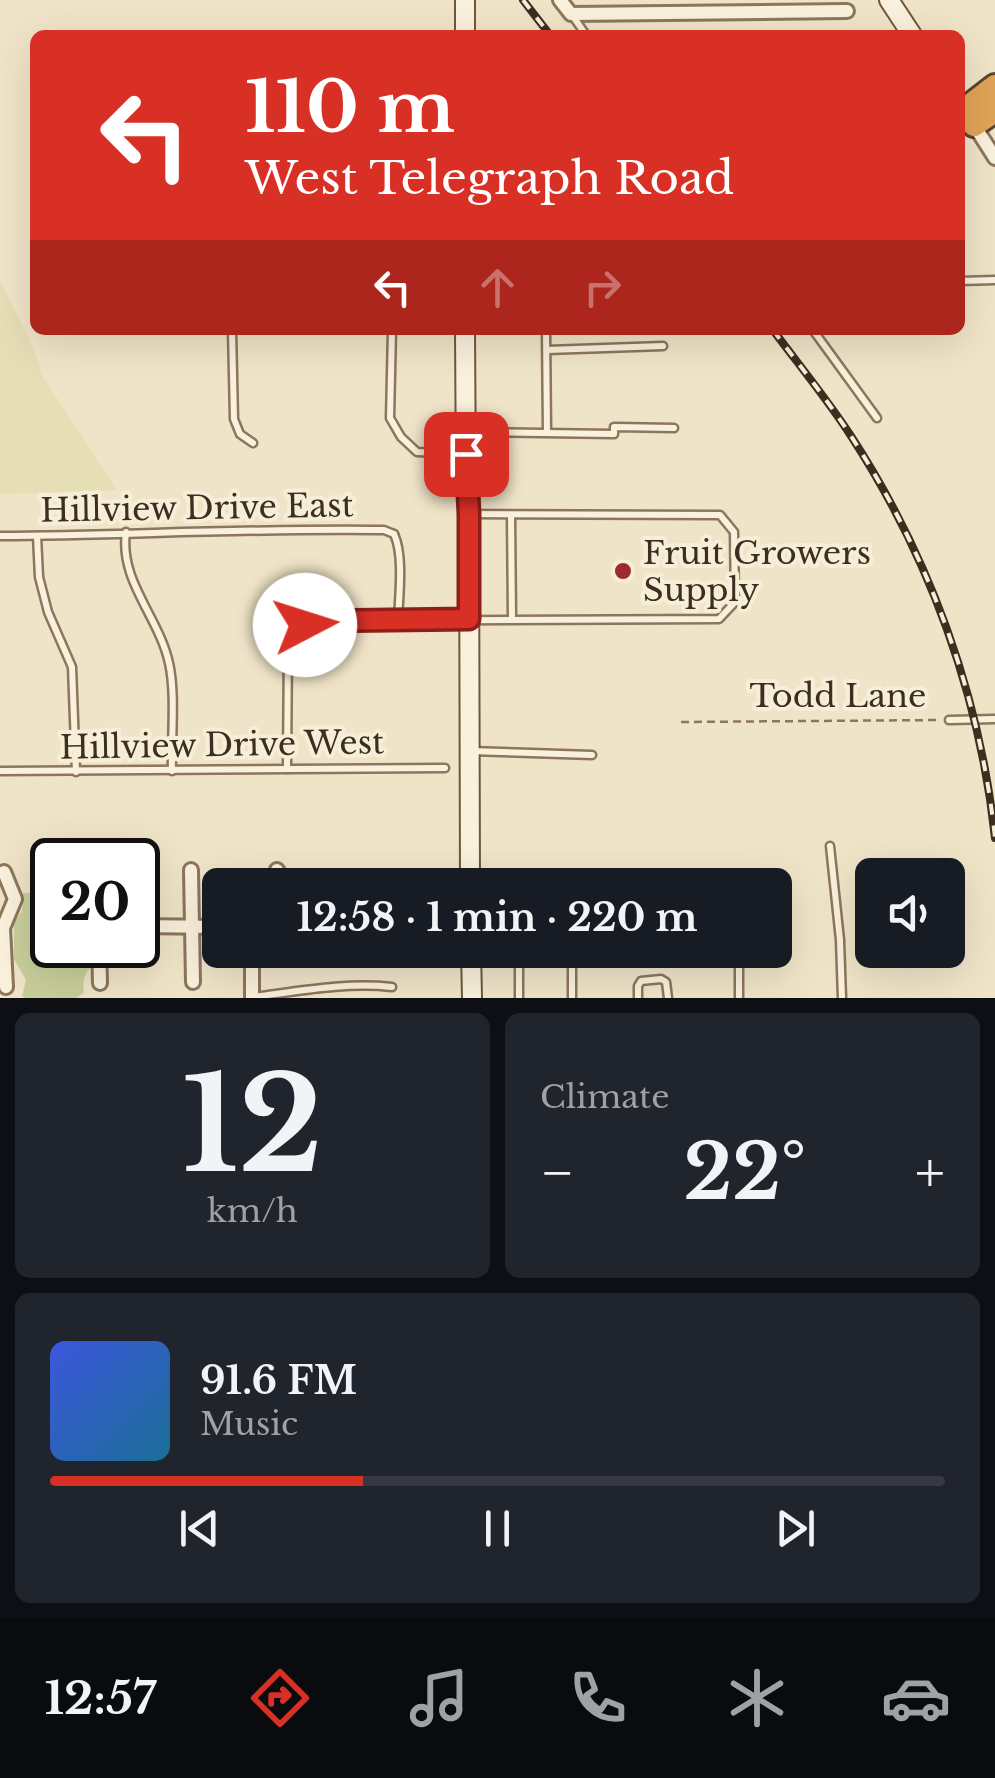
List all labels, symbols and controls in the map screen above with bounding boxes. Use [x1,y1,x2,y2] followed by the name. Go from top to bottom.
[245,64,455,151] text: 110 m
[80,70,210,200] icon: left
[245,150,734,206] text: West Telegraph Road
[365,260,420,315] icon: left
[470,260,525,315] icon: ahead
[575,260,630,315] icon: right
[424,412,509,497] pin
[439,427,494,482] icon: arrive
[40,485,354,531] street label: Hillview Drive East
[643,533,871,610] place label: Fruit Growers Supply
[612,560,634,582] marker: Fruit Growers Supply
[253,573,357,677] position arrow
[750,676,926,716] street label: Todd Lane
[59,722,385,768] street label: Hillview Drive West
[30,838,160,968] speed limit sign: 20
[855,858,965,968] map controls
[855,858,965,968] button: sound
[297,894,697,941] text: 12:58 · 1 min · 220 m
[182,1045,323,1206] text: 12
[540,1077,669,1117] text: Climate
[683,1126,806,1219] text: 22°
[540,1139,575,1207] text: −
[915,1139,945,1207] text: +
[207,1191,298,1231] text: km/h
[200,1357,357,1404] text: 91.6 FM
[200,1404,298,1444] text: Music
[172,1501,227,1556] icon: previous
[470,1501,525,1556] icon: pause
[768,1501,823,1556] icon: next
[245,1663,315,1733] icon: directions
[404,1663,474,1733] icon: music
[563,1663,633,1733] icon: phone
[722,1663,792,1733] icon: climate
[881,1663,951,1733] icon: car
[44,1670,156,1726] text: 12:57

